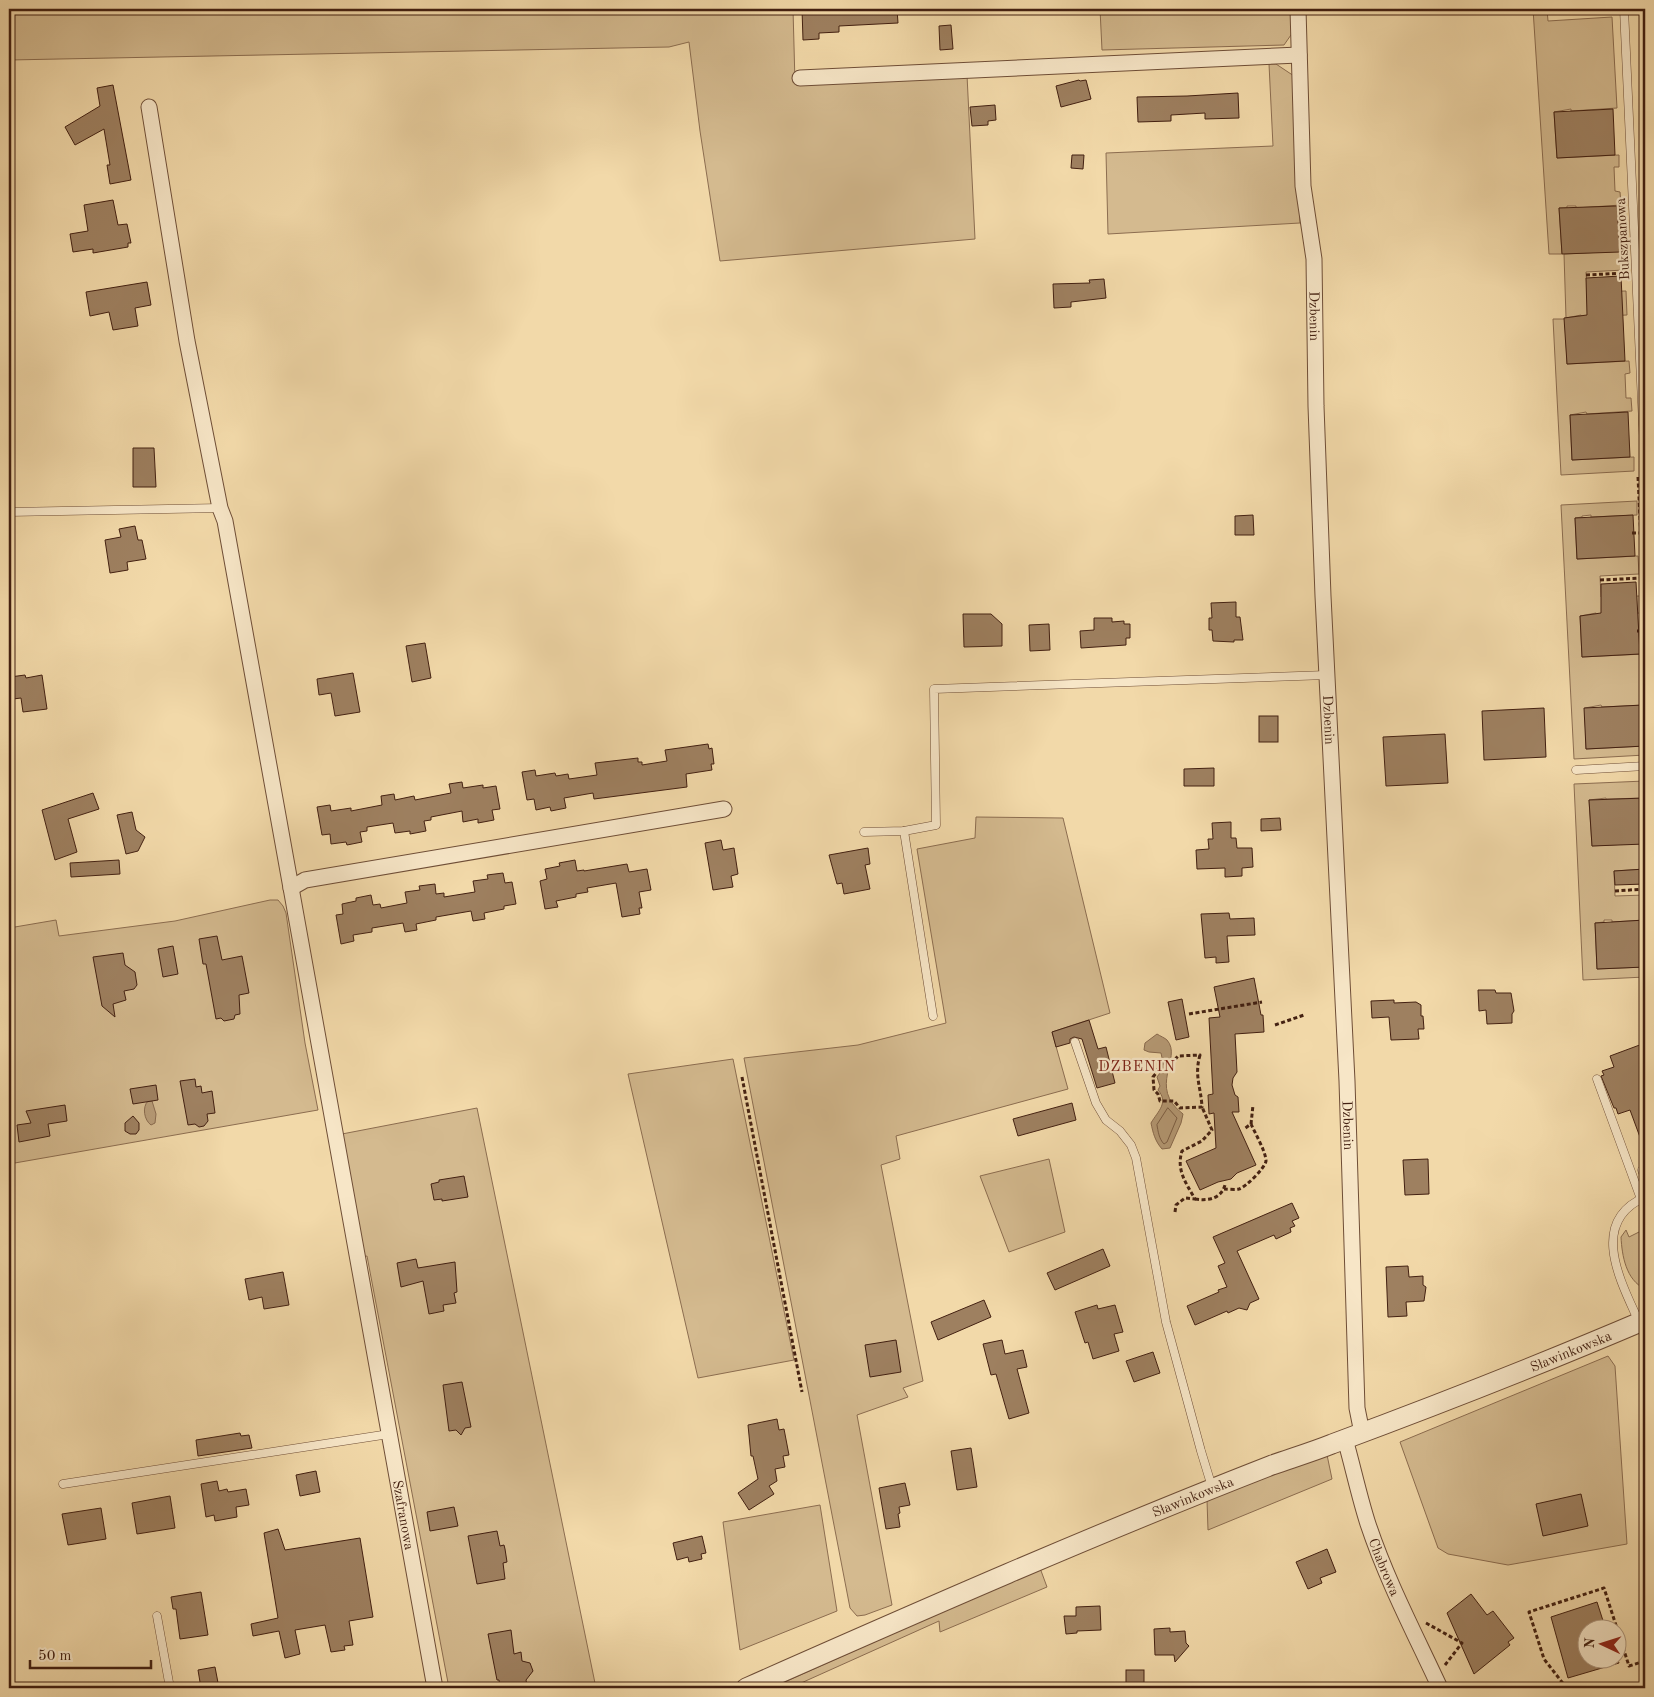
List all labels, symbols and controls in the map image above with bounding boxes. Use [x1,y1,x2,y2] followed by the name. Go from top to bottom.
[1614,197,1632,280] street label: Bukszpanowa
[1306,291,1321,341] street label: Dzbenin
[1320,695,1336,745] street label: Dzbenin
[1098,1060,1176,1075] district label: DZBENIN
[1340,1100,1355,1151] street label: Dzbenin
[1528,1329,1614,1375] street label: Sławinkowska
[1150,1475,1236,1520] street label: Sławinkowska
[390,1479,416,1551] street label: Szafranowa
[1366,1537,1402,1598] street label: Chabrowa
[1576,1620,1626,1670] north arrow
[30,1637,151,1669] scale bar
[1583,1637,1597,1649] text: N
[38,1649,72,1664] text: 50 m

